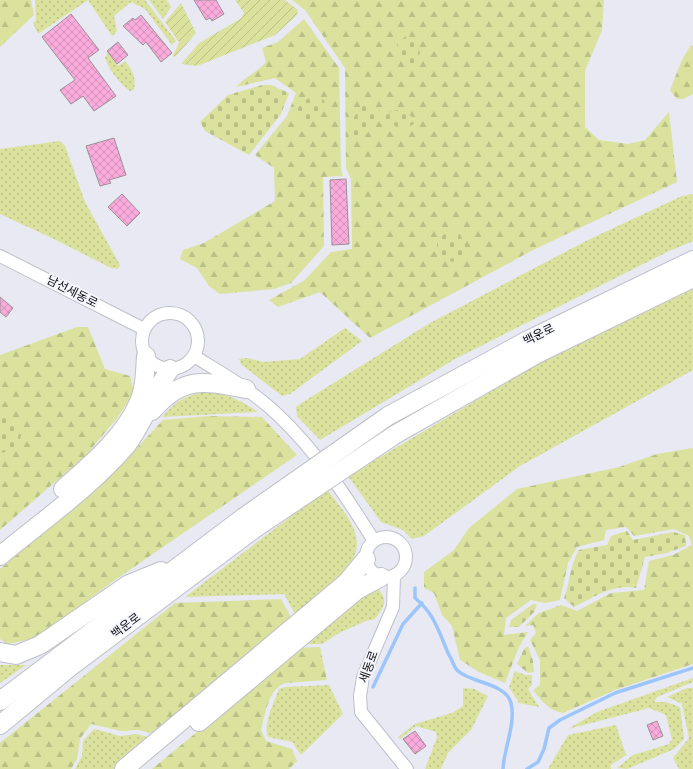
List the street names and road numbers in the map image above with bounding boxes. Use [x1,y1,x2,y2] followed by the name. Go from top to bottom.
[44,273,100,311] street label: 남선세동로
[521,321,557,349] street label: 백운로
[108,610,144,642] street label: 백운로
[356,649,382,685] street label: 세동로

